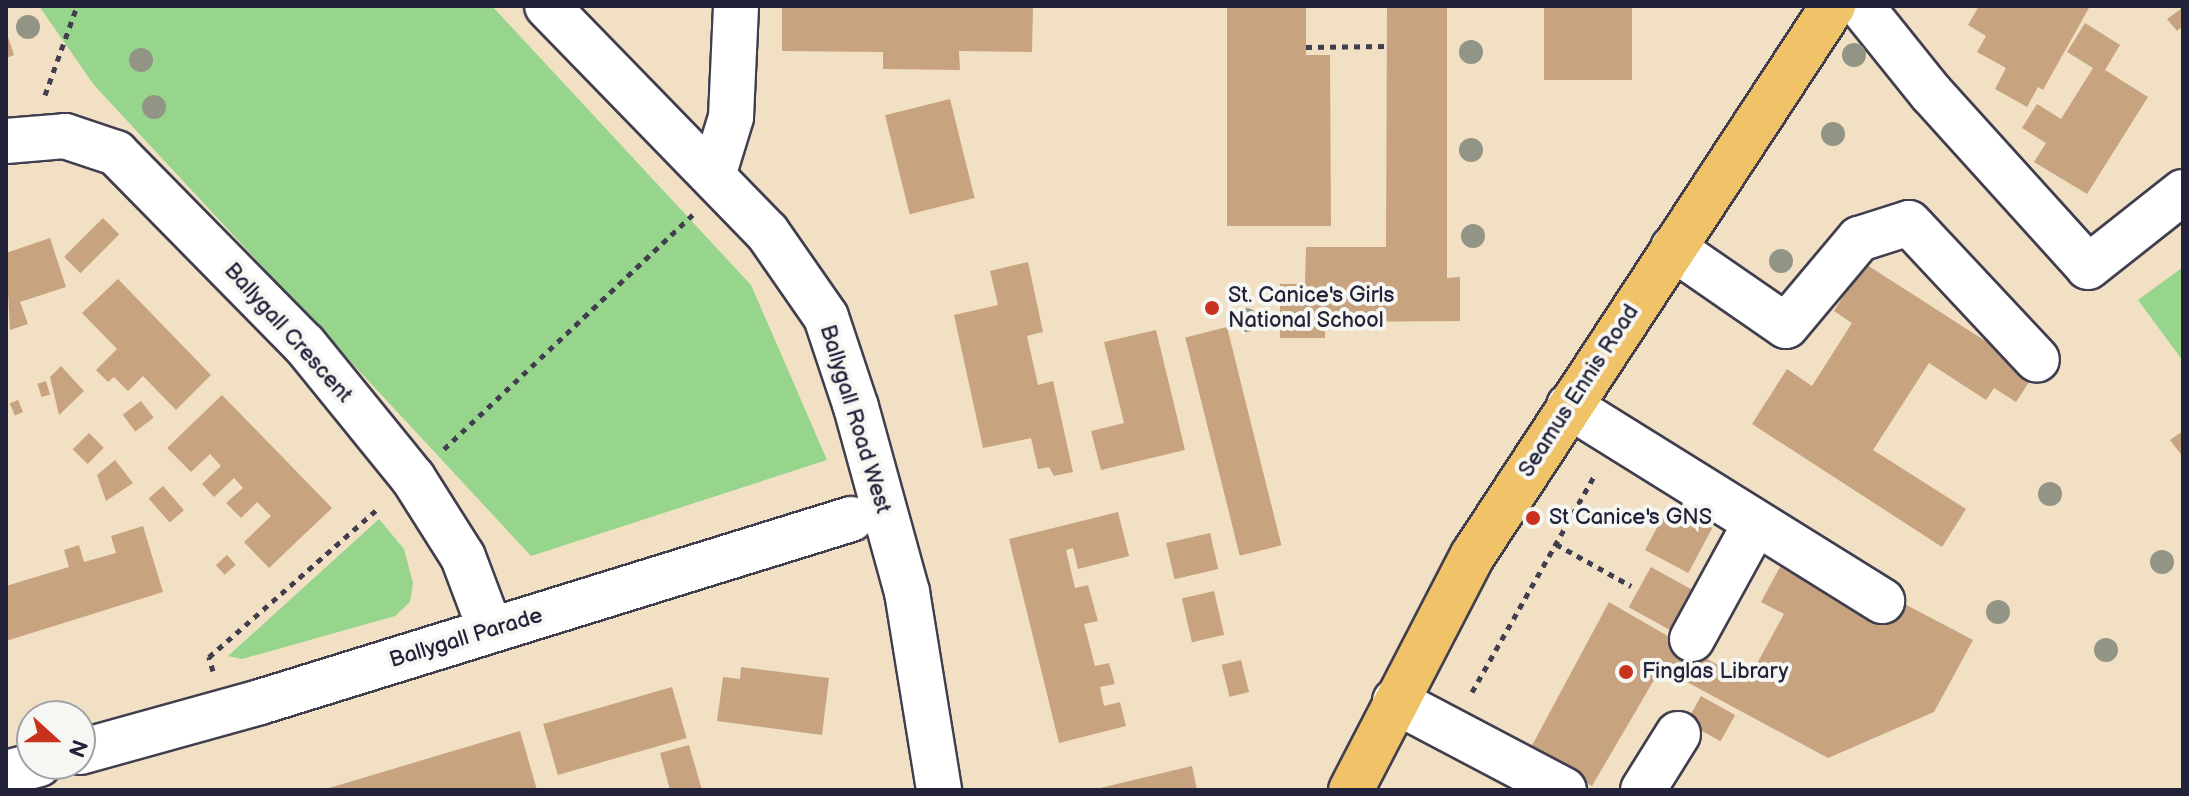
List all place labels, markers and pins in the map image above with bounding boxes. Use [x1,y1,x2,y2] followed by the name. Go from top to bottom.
[1228,282,1394,334] place label: St. Canice's Girls National School
[1203,299,1221,317] marker: St. Canice's Girls National School
[1549,505,1712,531] place label: St Canice's GNS
[1524,509,1542,527] marker: St Canice's GNS
[1642,659,1789,685] place label: Finglas Library
[1617,663,1635,681] marker: Finglas Library

